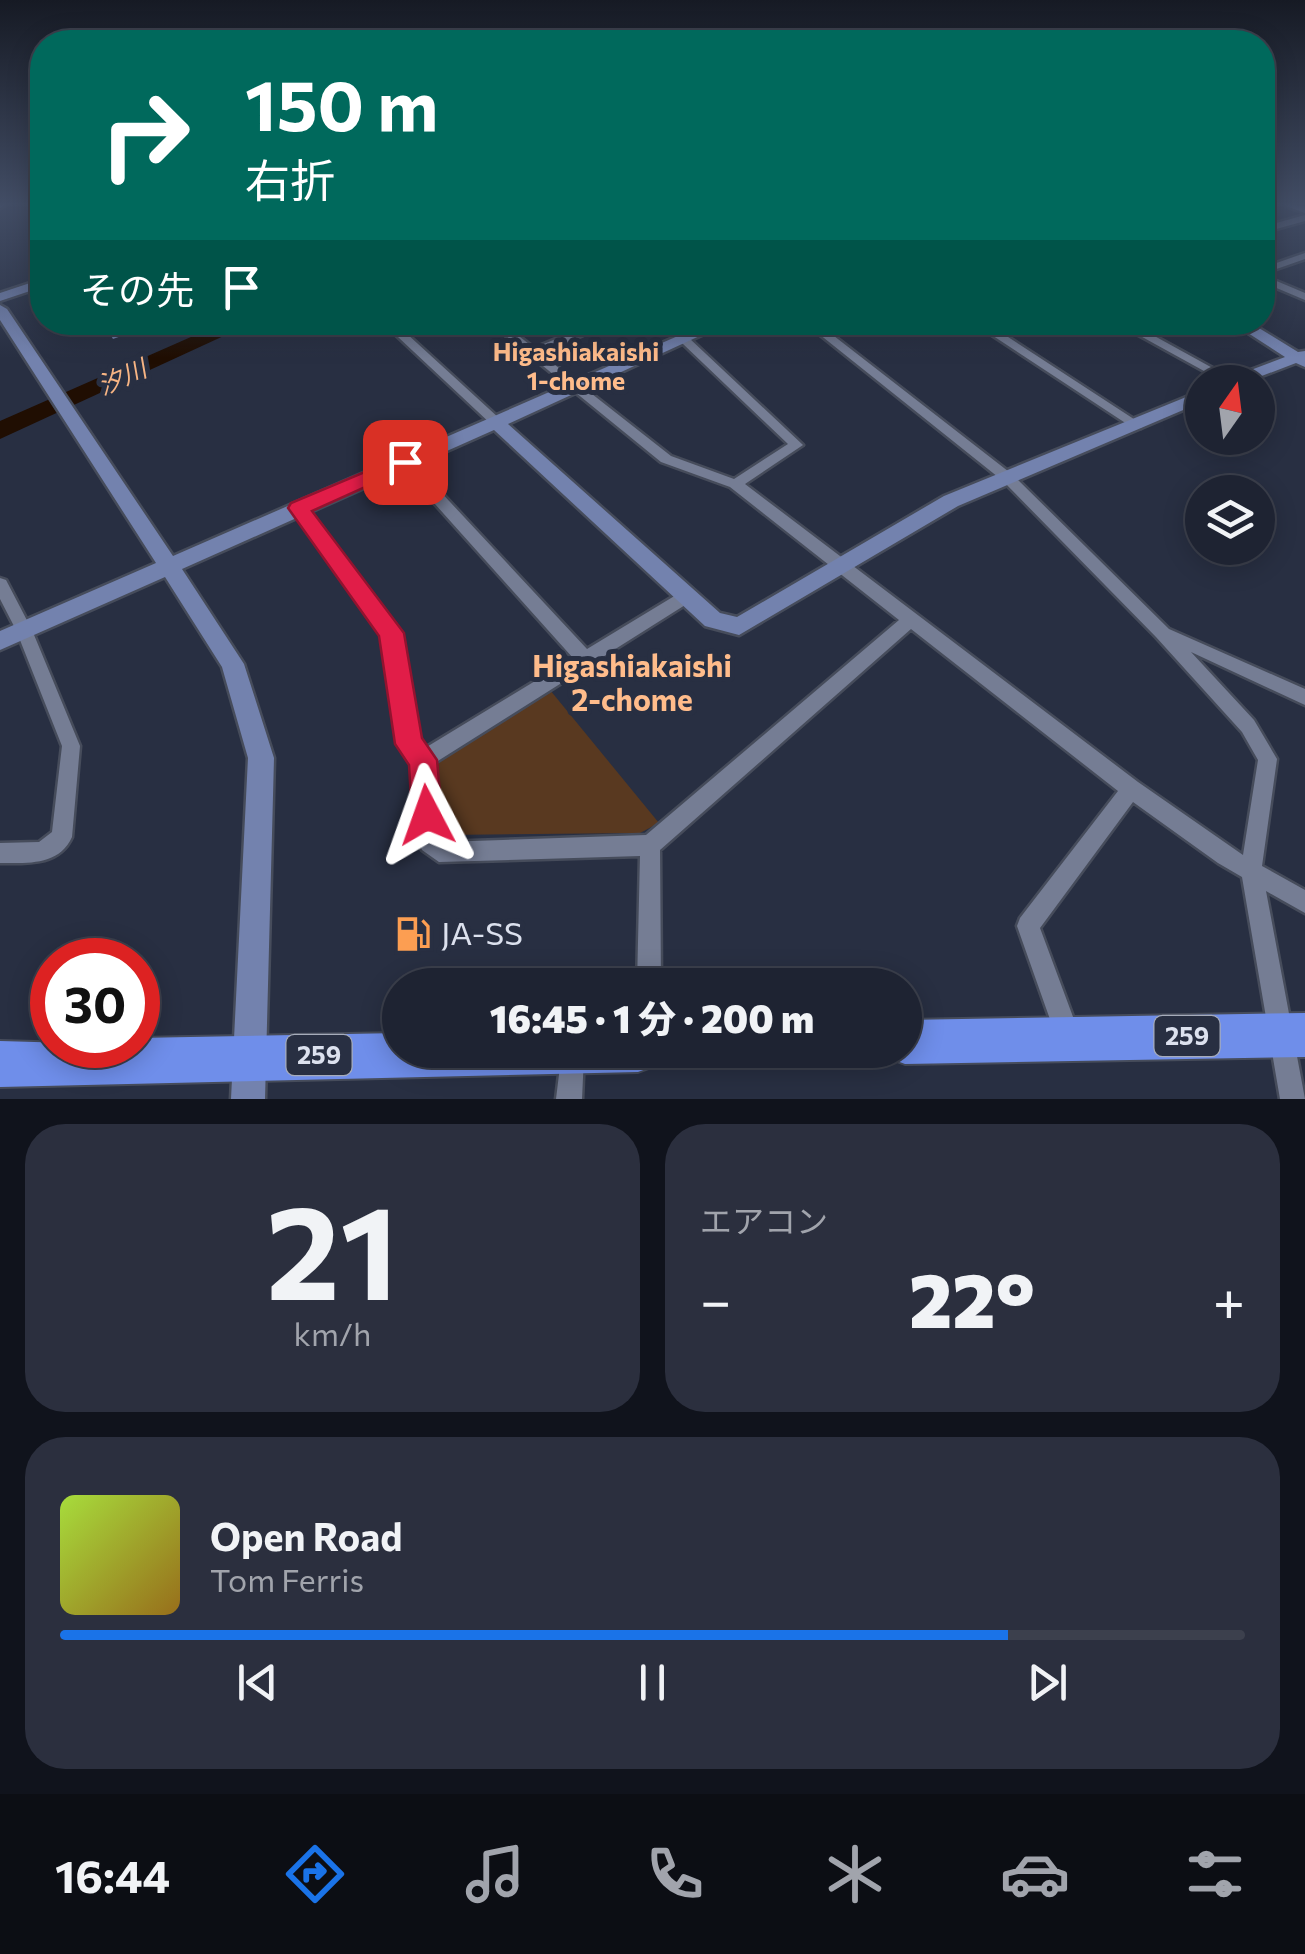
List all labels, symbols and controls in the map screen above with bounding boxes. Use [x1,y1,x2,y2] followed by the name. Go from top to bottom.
[245,60,438,145] text: 150 m
[80,70,210,200] icon: right
[245,151,335,206] text: 右折
[214,260,269,315] icon: arrive
[80,265,194,312] text: その先
[493,336,659,395] district label: Higashiakaishi 1-chome
[93,351,153,400] water label: 汐川
[1185,365,1275,455] north arrow
[1185,365,1275,565] map controls
[363,420,448,505] pin
[378,435,433,490] icon: arrive
[1185,475,1275,565] button: layers
[532,646,732,717] district label: Higashiakaishi 2-chome
[375,763,479,867] position arrow
[441,912,523,952] place label: JA-SS
[394,915,432,953] fuel station icon: JA-SS
[30,938,160,1068] speed limit sign: 30
[490,994,814,1041] text: 16:45 · 1 分 · 200 m
[1154,1016,1220,1056] road number: 259
[286,1035,352,1075] road number: 259
[266,1168,399,1327] text: 21
[700,1200,828,1240] text: エアコン
[909,1252,1035,1343] text: 22°
[700,1265,731,1332] text: −
[1213,1265,1245,1332] text: +
[294,1313,371,1353] text: km/h
[210,1512,403,1559] text: Open Road
[210,1559,364,1599] text: Tom Ferris
[230,1655,285,1710] icon: previous
[625,1655,680,1710] icon: pause
[1020,1655,1075,1710] icon: next
[280,1839,350,1909] icon: directions
[460,1839,530,1909] icon: music
[640,1839,710,1909] icon: phone
[820,1839,890,1909] icon: climate
[1000,1839,1070,1909] icon: car
[1180,1839,1250,1909] icon: filters
[55,1847,170,1902] text: 16:44

